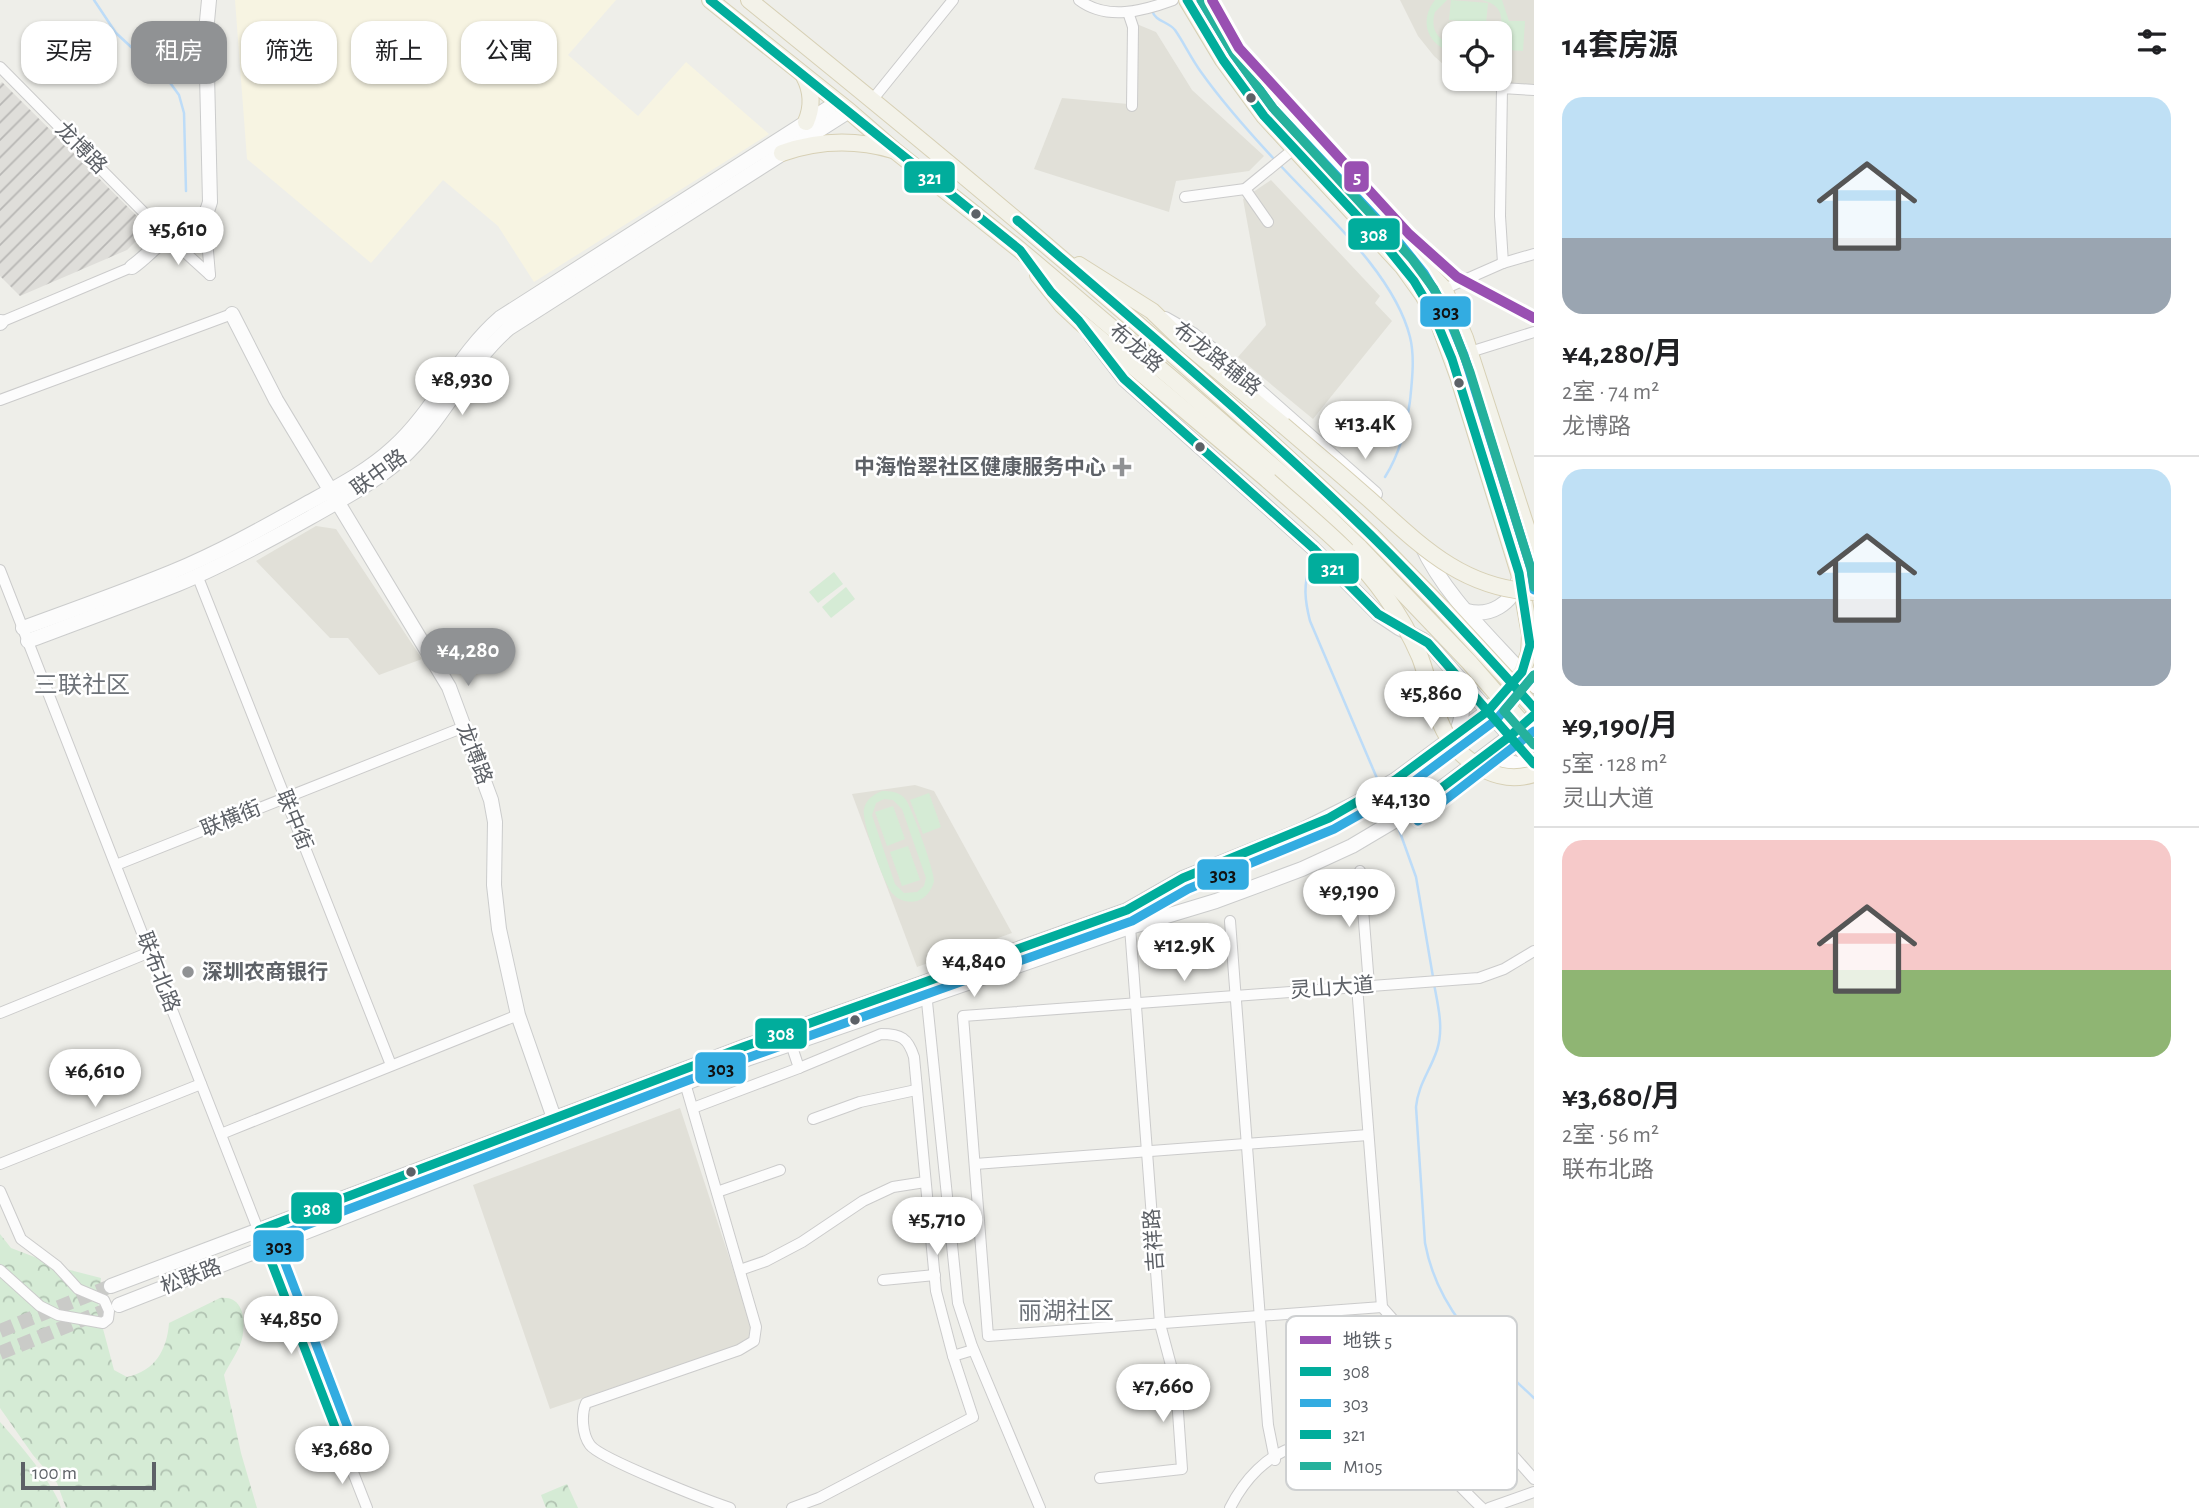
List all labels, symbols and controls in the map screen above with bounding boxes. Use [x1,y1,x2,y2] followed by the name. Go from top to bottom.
[21,21,117,84] chip: 买房
[131,21,227,84] chip: 租房
[241,21,337,84] chip: 筛选
[351,21,447,84] chip: 新上
[461,21,557,84] chip: 公寓
[1442,21,1512,91] map controls
[1442,21,1512,91] button: locate
[2133,23,2171,61] icon: filters
[1562,31,1678,61] text: 14套房源
[1244,91,1258,105] unlabelled marker
[51,118,111,178] street label: 龙博路
[1804,143,1930,269] icon: home
[903,160,956,194] line badge: 321
[1343,160,1370,193] line badge: 5
[1353,168,1361,187] text: 5
[918,169,942,188] text: 321
[969,207,983,221] unlabelled marker
[121,208,235,267] pin: ¥5,610
[1347,217,1401,251] line badge: 308
[149,218,207,241] text: ¥5,610
[1360,226,1388,245] text: 308
[1419,295,1472,328] line badge: 303
[1433,303,1459,322] text: 303
[1169,318,1265,400] street label: 布龙路辅路
[1105,319,1168,376] street label: 布龙路
[1562,339,1683,369] text: ¥4,280/月
[405,358,519,417] pin: ¥8,930
[431,368,493,391] text: ¥8,930
[1452,376,1466,390] unlabelled marker
[1562,381,1659,404] text: 2室 · 74 m²
[1308,402,1422,461] pin: ¥13.4K
[1335,412,1395,435] text: ¥13.4K
[1562,416,1631,439] text: 龙博路
[1193,440,1207,454] unlabelled marker
[347,445,411,500] street label: 联中路
[854,455,1106,478] place label: 中海怡翠社区健康服务中心
[1112,457,1132,477] marker: 中海怡翠社区健康服务中心
[1804,515,1930,641] icon: home
[1307,552,1360,585] line badge: 321
[1321,560,1345,579] text: 321
[411,628,525,688] pin: ¥4,280
[436,639,500,662] text: ¥4,280
[34,672,130,698] district label: 三联社区
[1374,672,1488,731] pin: ¥5,860
[1400,682,1462,705] text: ¥5,860
[1562,711,1679,741] text: ¥9,190/月
[453,720,496,787] street label: 龙博路
[1562,753,1667,776] text: 5室 · 128 m²
[1344,778,1458,837] pin: ¥4,130
[272,786,316,853] street label: 联中街
[1371,788,1431,811] text: ¥4,130
[1562,788,1654,811] text: 灵山大道
[197,797,264,841] street label: 联横街
[1196,858,1250,891] line badge: 303
[1210,866,1236,885] text: 303
[1292,870,1406,929] pin: ¥9,190
[1319,880,1379,903] text: ¥9,190
[1804,886,1930,1012] icon: home
[1127,923,1241,983] pin: ¥12.9K
[133,929,184,1015] street label: 联布北路
[1153,934,1215,957] text: ¥12.9K
[917,940,1031,999] pin: ¥4,840
[942,950,1006,973] text: ¥4,840
[202,960,328,983] place label: 深圳农商银行
[180,964,196,980] marker: 深圳农商银行
[1289,974,1375,1001] street label: 灵山大道
[848,1013,862,1027] unlabelled marker
[754,1017,808,1050] line badge: 308
[767,1025,795,1044] text: 308
[38,1050,152,1109] pin: ¥6,610
[694,1051,747,1085] line badge: 303
[65,1060,125,1083] text: ¥6,610
[708,1060,734,1079] text: 303
[1562,1082,1681,1112] text: ¥3,680/月
[1562,1124,1659,1147] text: 2室 · 56 m²
[1562,1159,1654,1182] text: 联布北路
[404,1165,418,1179] unlabelled marker
[290,1191,343,1225] line badge: 308
[880,1198,994,1257] pin: ¥5,710
[303,1200,331,1219] text: 308
[908,1208,966,1231] text: ¥5,710
[1140,1208,1167,1272] street label: 吉祥路
[252,1229,305,1263] line badge: 303
[266,1238,292,1257] text: 303
[157,1255,224,1298] street label: 松联路
[234,1296,348,1356] pin: ¥4,850
[1018,1298,1114,1324] district label: 丽湖社区
[260,1307,322,1330] text: ¥4,850
[1286,1316,1517,1490] legend
[1343,1331,1392,1351] text: 地铁 5
[1343,1363,1370,1382] text: 308
[1106,1364,1220,1424] pin: ¥7,660
[1132,1375,1194,1398] text: ¥7,660
[1343,1395,1369,1414] text: 303
[285,1426,399,1486] pin: ¥3,680
[1343,1426,1366,1445] text: 321
[311,1437,373,1460] text: ¥3,680
[1343,1458,1383,1477] text: M105
[21,1459,156,1491] scale bar
[32,1464,77,1483] text: 100 m

